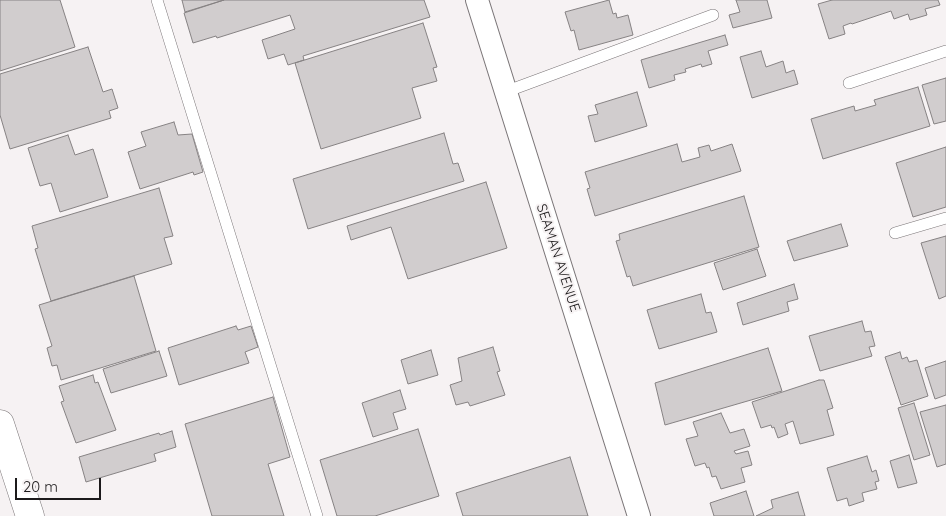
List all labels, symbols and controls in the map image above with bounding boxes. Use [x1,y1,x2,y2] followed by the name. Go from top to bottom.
[533,202,583,314] street label: SEAMAN AVENUE
[18,468,104,500] scale bar
[23,477,58,496] text: 20 m

